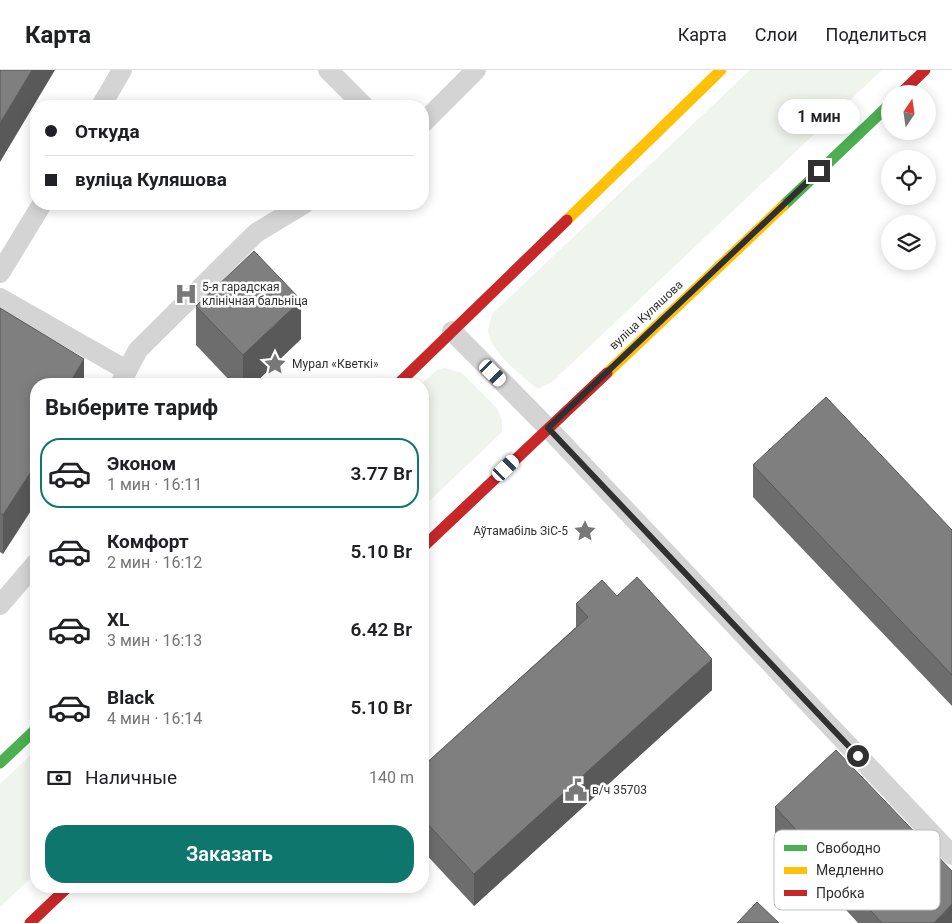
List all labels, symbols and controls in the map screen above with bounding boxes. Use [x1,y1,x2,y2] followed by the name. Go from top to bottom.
[25,21,91,49] text: Карта
[678,24,727,45] text: Карта
[755,24,798,45] text: Слои
[826,24,927,45] text: Поделиться
[881,85,936,140] north arrow
[881,85,936,270] map controls
[778,98,860,134] callout: 1 мин
[797,107,841,126] text: 1 мин
[75,120,140,143] text: Откуда
[881,150,936,205] button: locate
[808,160,830,182] route end
[75,168,227,191] text: вуліца Куляшова
[881,215,936,270] button: layers
[606,277,686,353] street label: вуліца Куляшова
[202,280,308,308] place label: 5-я гарадская клінічная бальніца
[173,281,199,307] hospital icon: 5-я гарадская клінічная бальніца
[262,351,288,377] place icon: Мурал «Кветкі»
[292,357,379,371] place label: Мурал «Кветкі»
[477,357,508,389] car
[45,395,218,420] text: Выберите тариф
[47,451,92,496] icon: car
[107,452,176,475] text: Эконом
[489,452,522,484] car
[350,462,412,485] text: 3.77 Br
[107,475,202,494] text: 1 мин · 16:11
[572,518,598,544] place icon: Аўтамабіль ЗіС-5
[473,524,568,538] place label: Аўтамабіль ЗіС-5
[47,529,92,574] icon: car
[107,530,189,553] text: Комфорт
[350,540,412,563] text: 5.10 Br
[107,553,202,572] text: 2 мин · 16:12
[47,607,92,652] icon: car
[107,608,129,631] text: XL
[350,618,412,641] text: 6.42 Br
[107,631,202,650] text: 3 мин · 16:13
[47,685,92,730] icon: car
[107,686,154,709] text: Black
[350,696,412,719] text: 5.10 Br
[107,709,202,728] text: 4 мин · 16:14
[847,745,869,767] route start
[45,764,73,792] icon: cash
[85,766,177,789] text: Наличные
[369,768,414,787] text: 140 m
[563,777,589,803] public building icon: в/ч 35703
[592,783,647,797] place label: в/ч 35703
[45,825,414,883] button: Заказать
[774,830,940,910] legend
[816,840,881,856] text: Свободно
[816,862,884,878] text: Медленно
[816,885,865,901] text: Пробка

